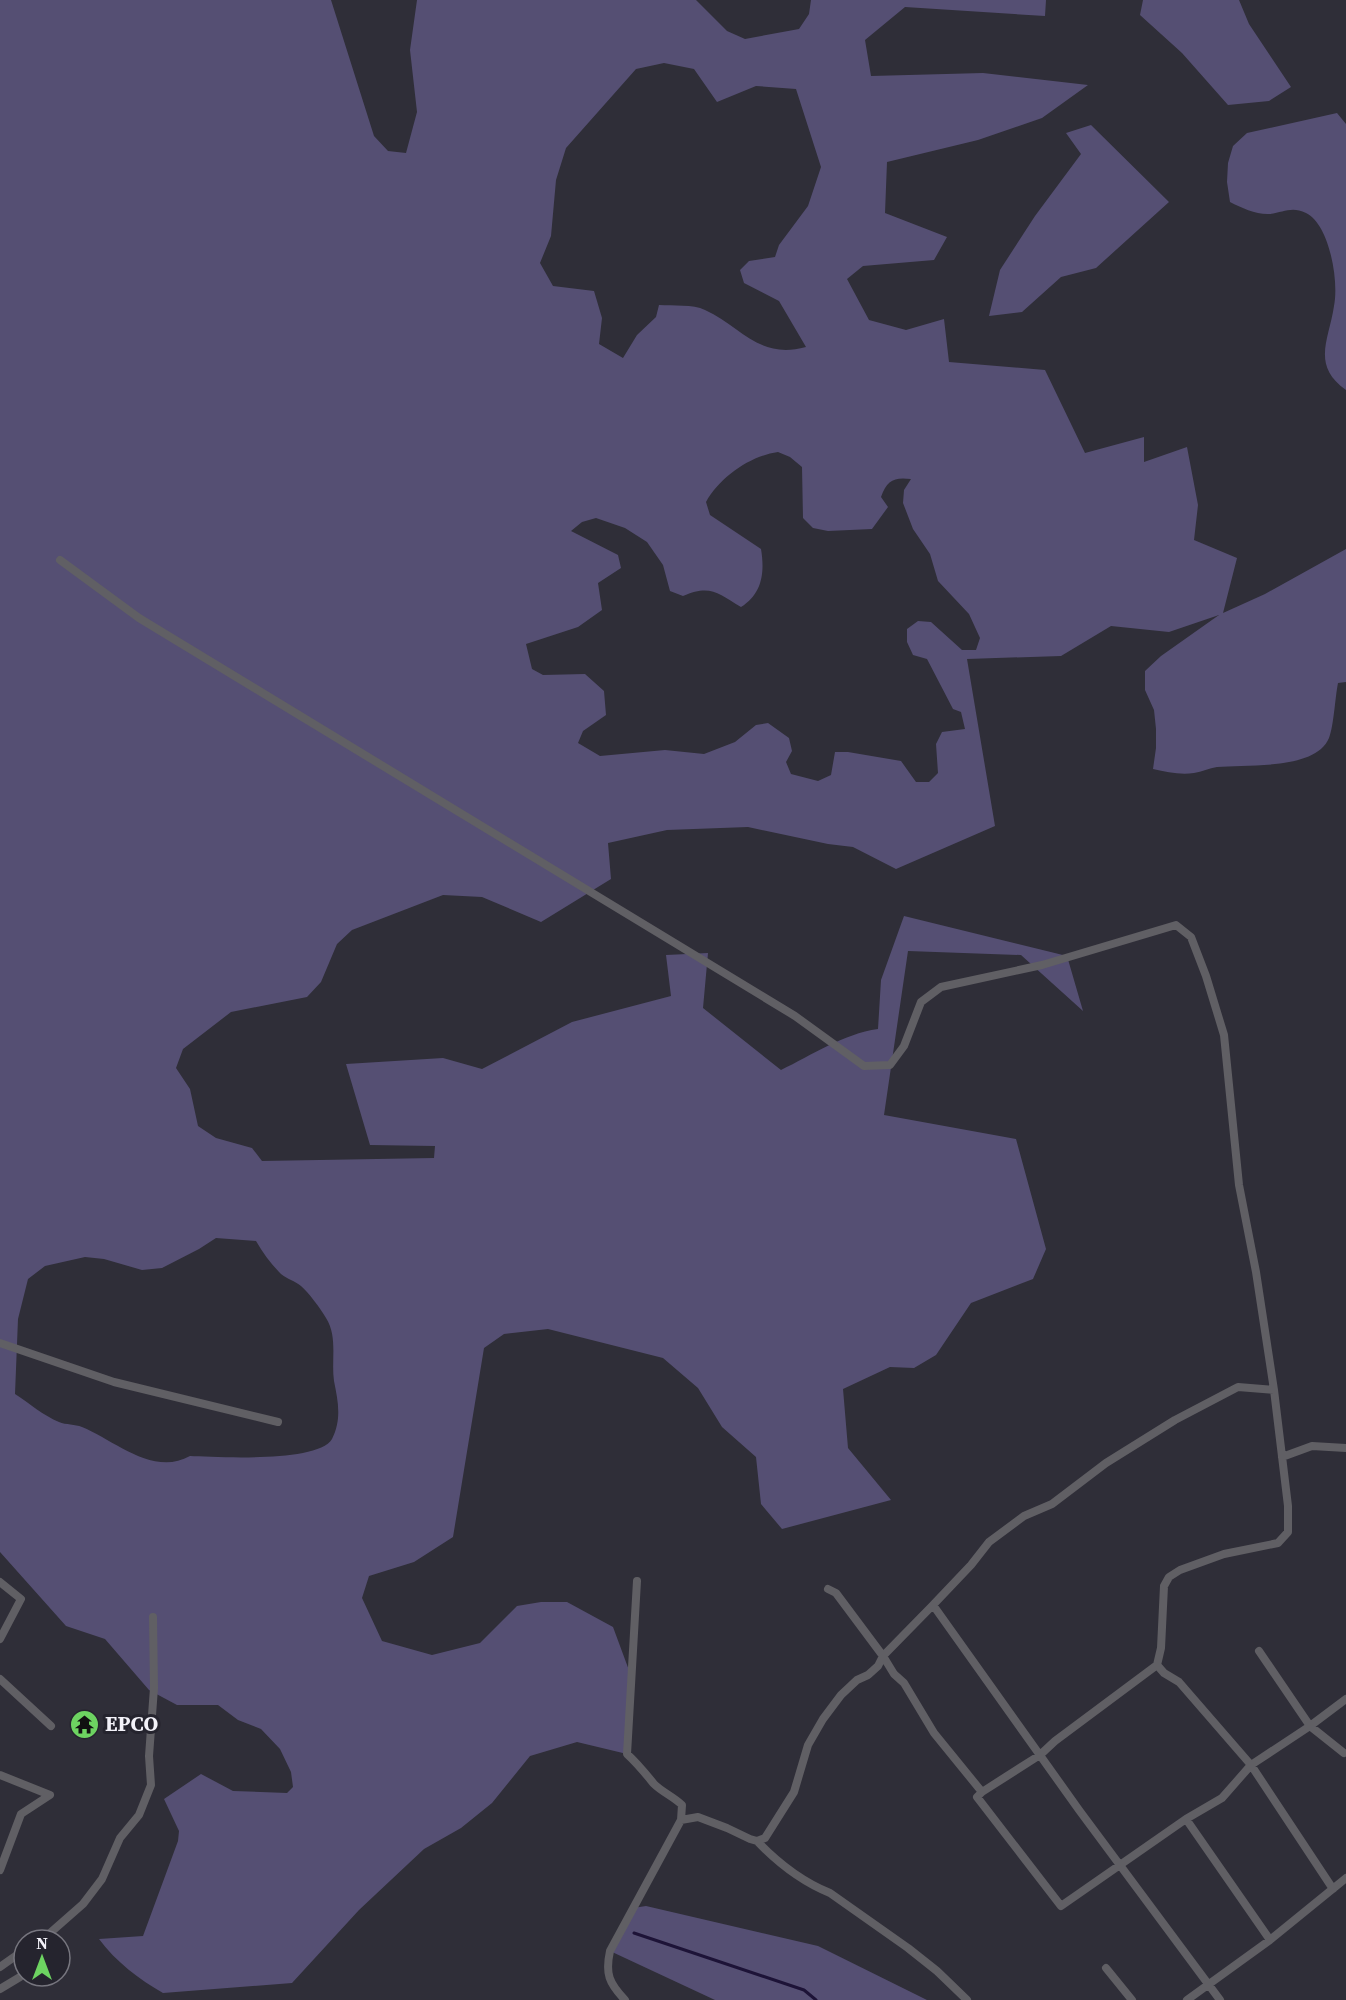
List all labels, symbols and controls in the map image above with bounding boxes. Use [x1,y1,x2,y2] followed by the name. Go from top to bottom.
[68,1708,100,1740] temple icon: EPCO
[105,1709,158,1738] place label: EPCO
[12,1928,72,1988] north arrow
[36,1932,48,1954] text: N

